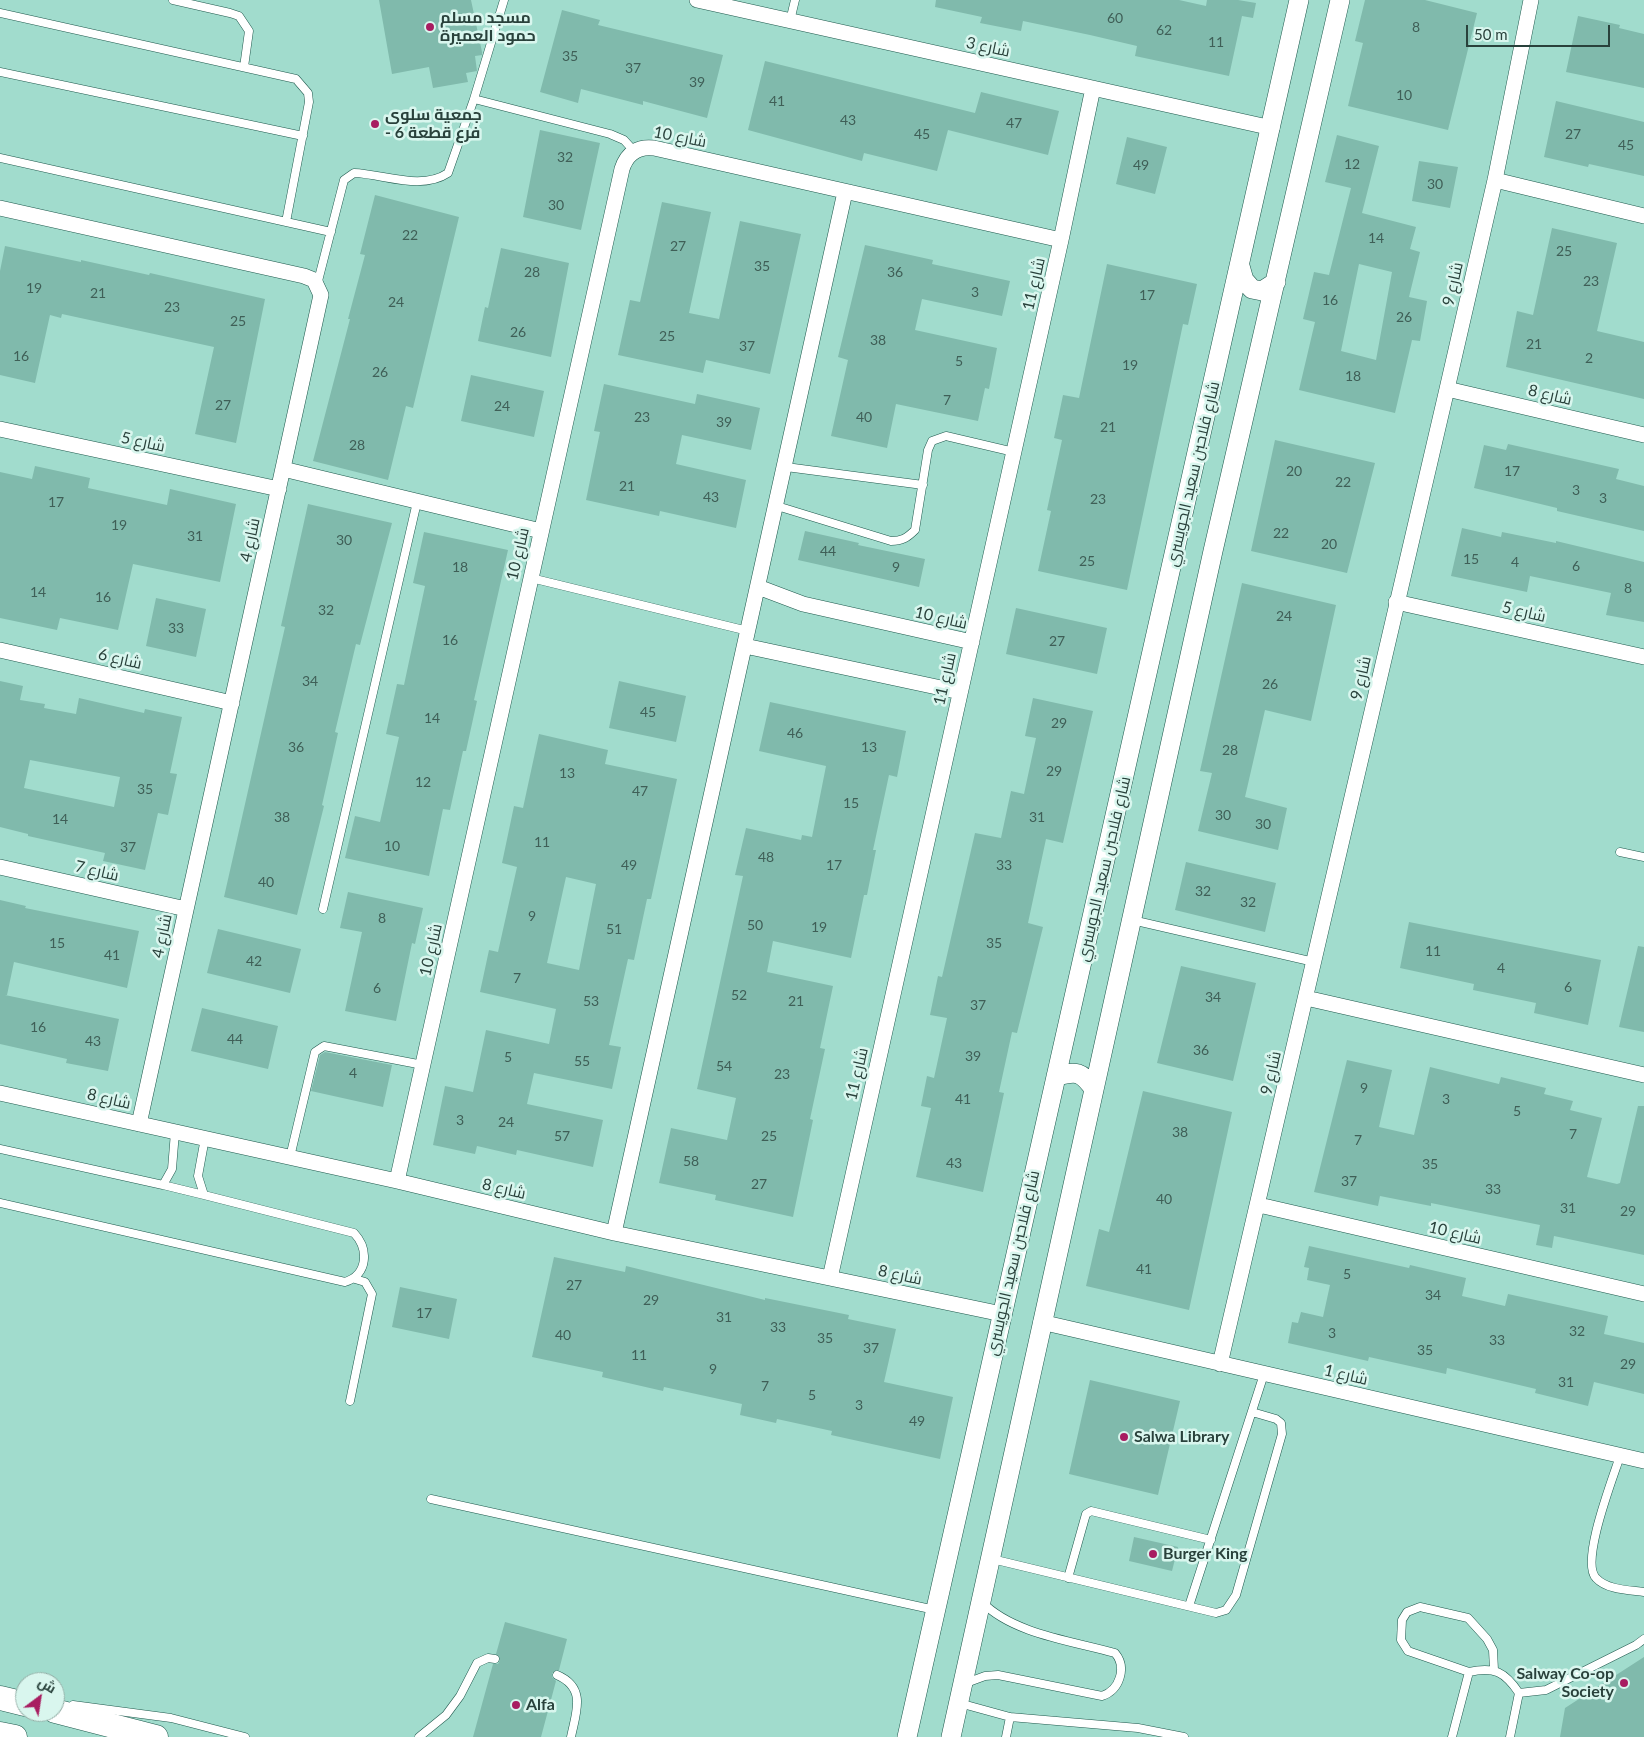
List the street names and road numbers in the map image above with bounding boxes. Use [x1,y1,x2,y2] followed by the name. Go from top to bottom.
[964,33,1012,61] street label: شارع 3
[652,122,708,152] street label: شارع 10
[1019,256,1049,312] street label: شارع 11
[1439,260,1467,308] street label: شارع 9
[1162,379,1224,569] street label: شارع فلاحبن سعيد الجويسري
[1526,381,1574,409] street label: شارع 8
[119,428,167,456] street label: شارع 5
[236,516,264,564] street label: شارع 4
[503,526,533,582] street label: شارع 10
[1500,598,1548,626] street label: شارع 5
[913,603,969,633] street label: شارع 10
[96,645,144,673] street label: شارع 6
[930,651,960,707] street label: شارع 11
[1347,654,1375,702] street label: شارع 9
[1073,774,1135,964] street label: شارع فلاحبن سعيد الجويسري
[73,857,121,885] street label: شارع 7
[148,912,176,960] street label: شارع 4
[416,922,446,978] street label: شارع 10
[842,1046,872,1102] street label: شارع 11
[1257,1049,1285,1097] street label: شارع 9
[85,1085,133,1113] street label: شارع 8
[982,1168,1044,1358] street label: شارع فلاحبن سعيد الجويسري
[480,1175,528,1203] street label: شارع 8
[1427,1218,1483,1248] street label: شارع 10
[876,1261,924,1289] street label: شارع 8
[1322,1361,1370,1389] street label: شارع 1

